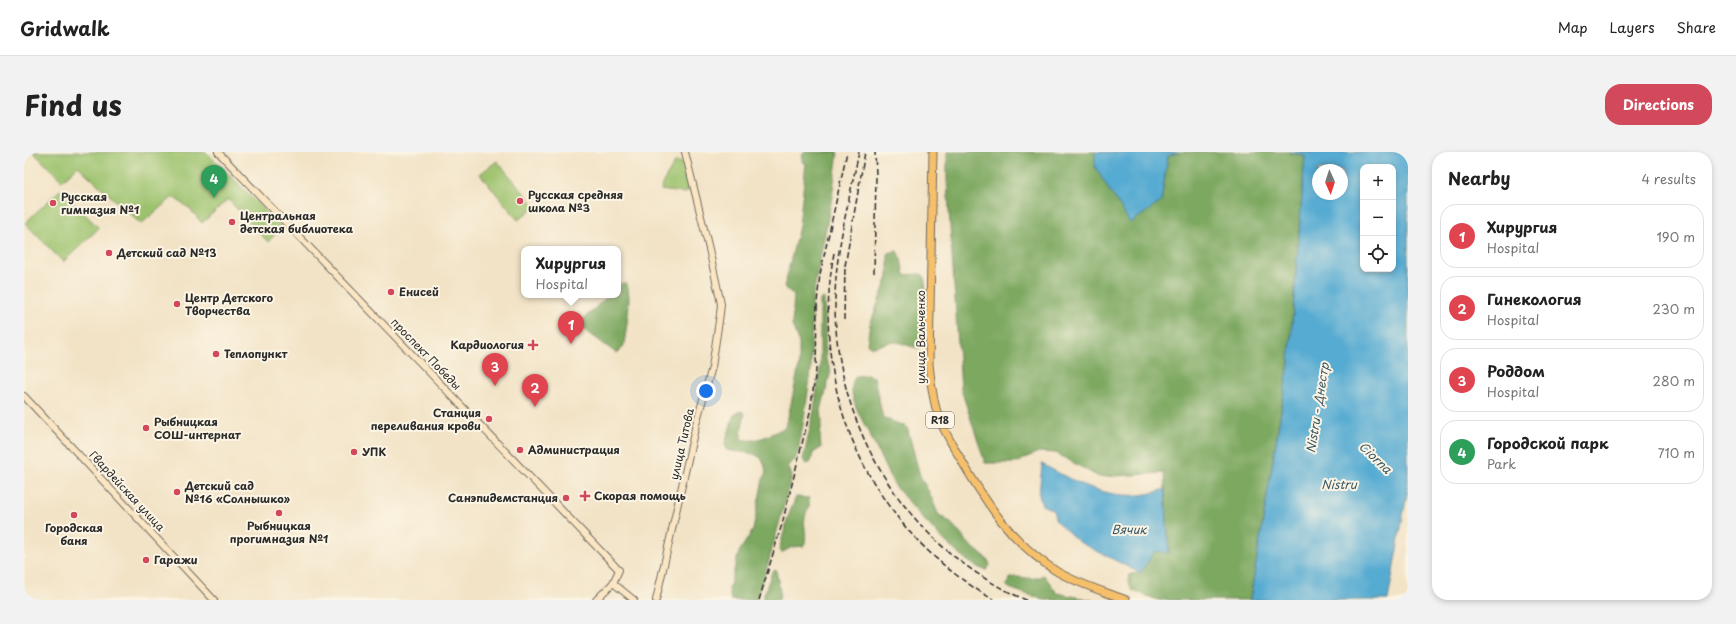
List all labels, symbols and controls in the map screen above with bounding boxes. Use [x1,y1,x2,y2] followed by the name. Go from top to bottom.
[20,14,110,42] text: Gridwalk
[1558,17,1588,38] text: Map
[1610,17,1655,38] text: Layers
[1677,17,1716,38] text: Share
[24,83,122,126] text: Find us
[1605,84,1712,125] button: Directions
[1312,164,1348,200] north arrow
[1360,164,1396,272] map controls
[1360,164,1396,200] button: +
[201,165,227,198] pin: 4
[1448,165,1510,191] text: Nearby
[1642,169,1696,188] text: 4 results
[528,186,623,216] place label: Русская средняя школа №3
[61,188,139,218] place label: Русская гимназия №1
[515,196,525,206] marker: Русская средняя школа №3
[48,198,58,208] marker: Русская гимназия №1
[1360,200,1396,236] button: −
[240,207,354,237] place label: Центральная детская библиотека
[1487,215,1557,238] text: Хирургия
[227,217,237,227] marker: Центральная детская библиотека
[1459,227,1465,246] text: 1
[1656,227,1695,246] text: 190 m
[1360,236,1396,272] button: locate
[1487,238,1539,257] text: Hospital
[116,244,217,261] place label: Детский сад №13
[521,246,621,298] popup
[104,248,114,258] marker: Детский сад №13
[536,251,606,274] text: Хирургия
[536,274,588,293] text: Hospital
[399,283,439,300] place label: Енисей
[386,287,396,297] marker: Енисей
[1487,287,1582,310] text: Гинекология
[185,289,274,319] place label: Центр Детского Творчества
[912,290,929,384] street label: улица Вальченко
[172,299,182,309] marker: Центр Детского Творчества
[1457,299,1467,318] text: 2
[1653,299,1695,318] text: 230 m
[1487,310,1539,329] text: Hospital
[558,311,584,344] pin: 1
[387,314,465,394] street label: проспект Победы
[451,336,524,353] place label: Кардиология
[527,339,539,351] marker: Кардиология
[224,345,288,362] place label: Теплопункт
[211,349,221,359] marker: Теплопункт
[482,353,508,386] pin: 3
[1487,359,1545,382] text: Роддом
[1301,361,1333,454] water label: Nistru - Днестр
[1458,371,1466,390] text: 3
[1653,371,1695,390] text: 280 m
[522,374,548,407] pin: 2
[696,381,716,401] your location
[1487,382,1539,401] text: Hospital
[371,404,481,434] place label: Станция переливания крови
[665,406,698,481] street label: улица Титова
[926,412,954,428] road number: R18
[154,413,241,443] place label: Рыбницкая СОШ-интернат
[484,414,494,424] marker: Станция переливания крови
[141,423,151,433] marker: Рыбницкая СОШ-интернат
[1487,431,1609,454] text: Городской парк
[1355,437,1396,478] water label: Ciorna
[528,441,620,458] place label: Администрация
[362,443,387,460] place label: УПК
[1458,443,1466,462] text: 4
[1658,443,1695,462] text: 710 m
[515,445,525,455] marker: Администрация
[85,447,169,535] street label: Гвардейская улица
[349,447,359,457] marker: УПК
[1487,454,1516,473] text: Park
[1321,475,1358,493] water label: Nistru
[184,477,291,507] place label: Детский сад №16 «Солнышко»
[172,487,182,497] marker: Детский сад №16 «Солнышко»
[594,487,686,504] place label: Скорая помощь
[448,489,558,506] place label: Санэпидемстанция
[579,490,591,502] marker: Скорая помощь
[561,493,571,503] marker: Санэпидемстанция
[274,508,284,518] marker: Рыбницкая прогимназия №1
[69,510,79,520] marker: Городская баня
[230,517,328,547] place label: Рыбницкая прогимназия №1
[45,519,103,549] place label: Городская баня
[1111,520,1147,538] water label: Вячик
[154,551,198,568] place label: Гаражи
[141,555,151,565] marker: Гаражи

